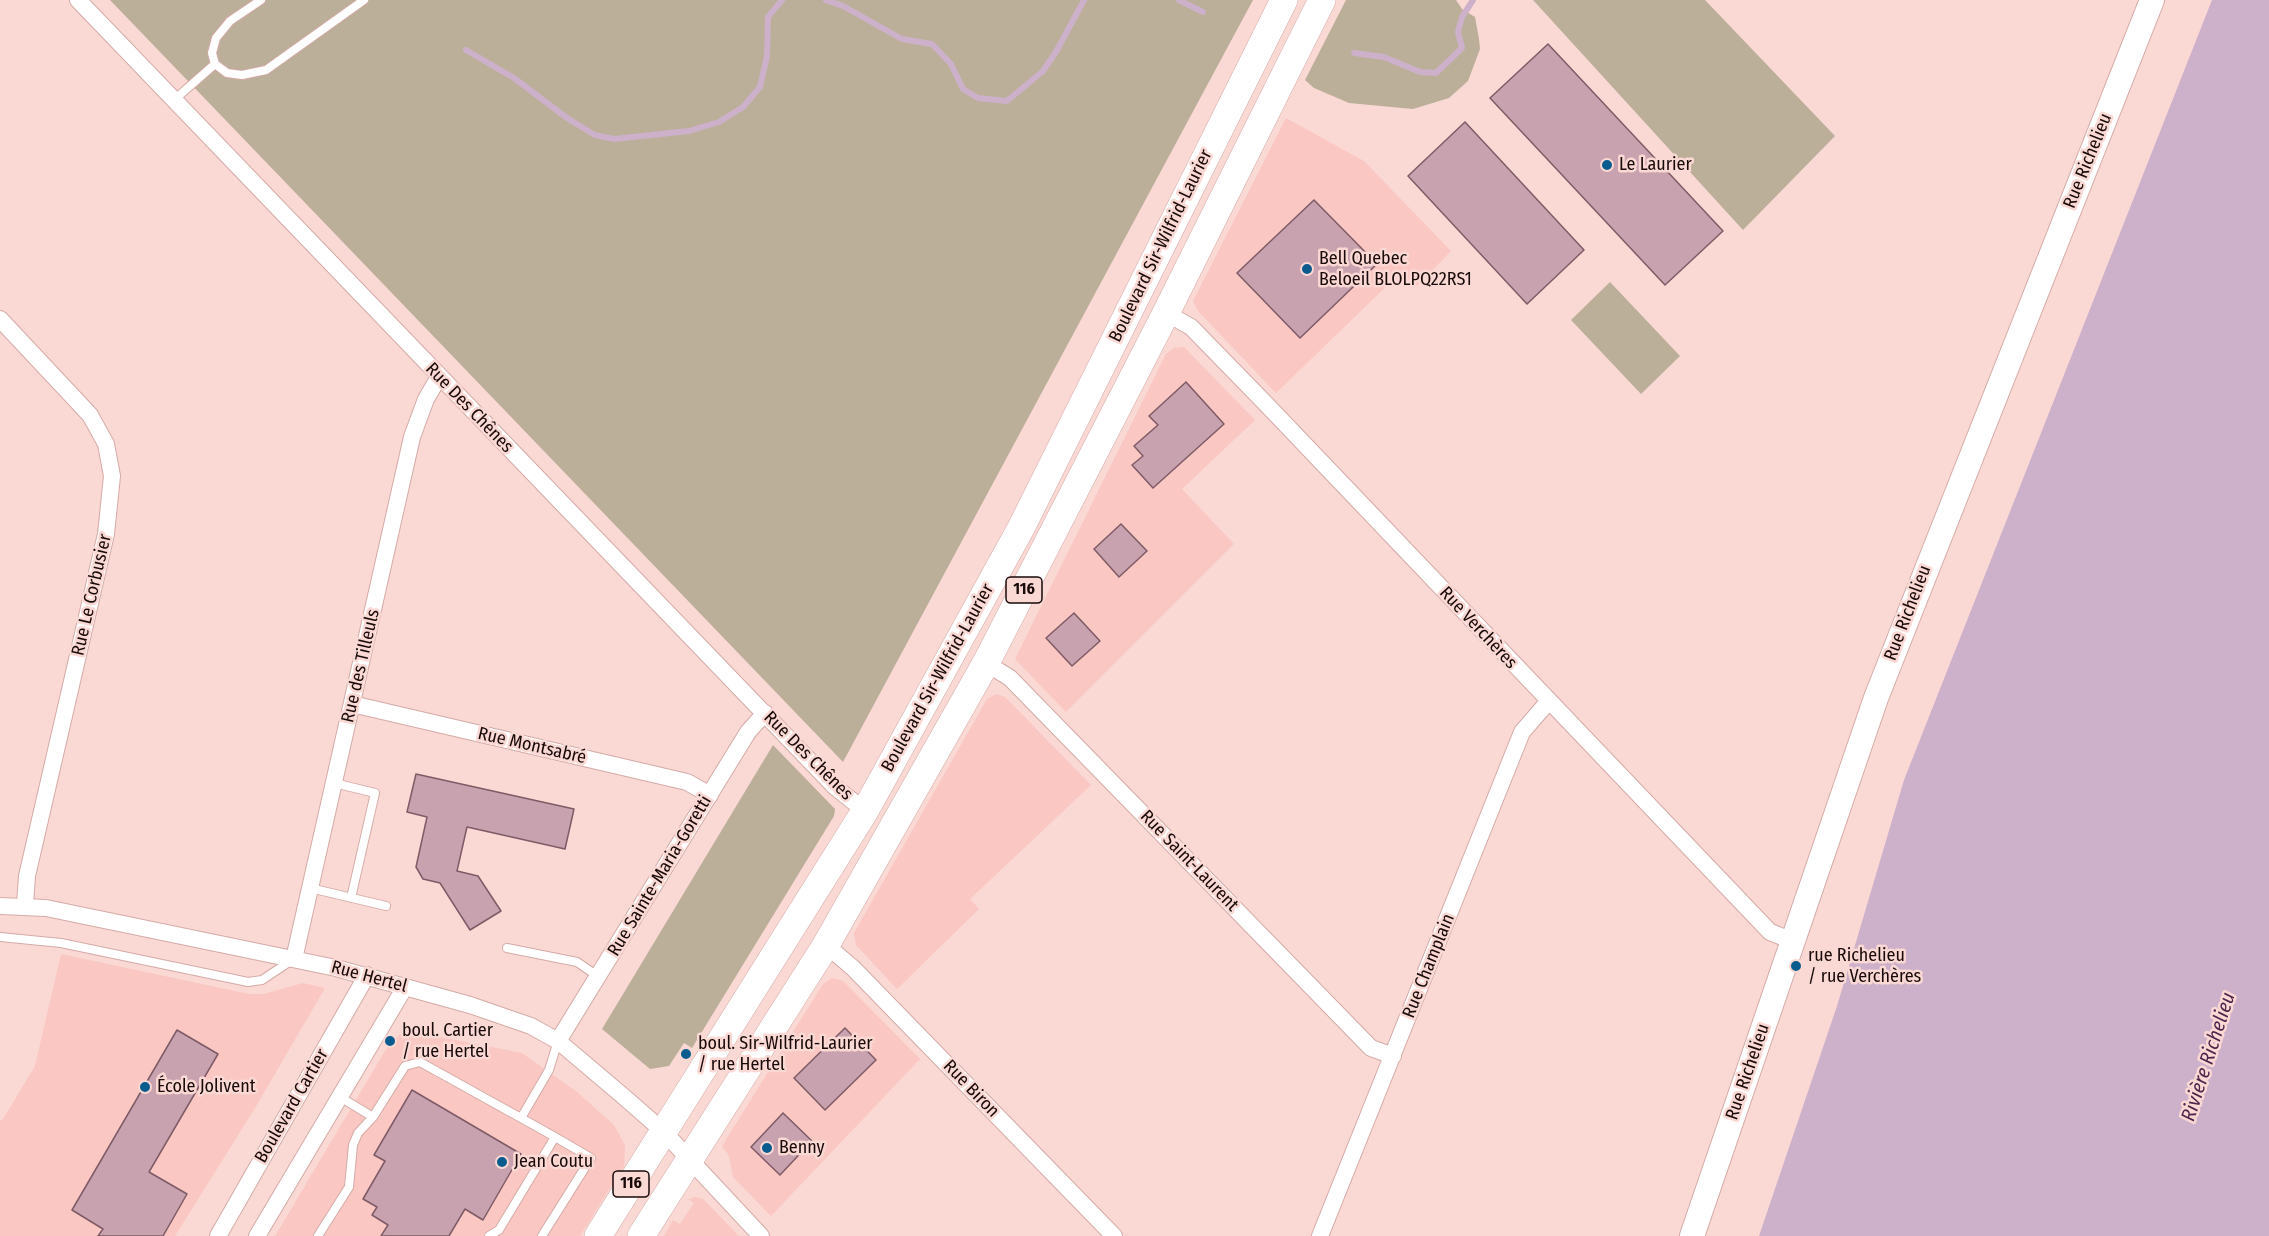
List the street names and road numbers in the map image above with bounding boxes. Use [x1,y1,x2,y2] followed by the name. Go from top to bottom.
[2059,110,2117,212] street label: Rue Richelieu
[1105,146,1217,346] street label: Boulevard Sir-Wilfrid-Laurier
[421,358,517,458] street label: Rue Des Chênes
[68,532,116,658] street label: Rue Le Corbusier
[1880,562,1936,664] street label: Rue Richelieu
[1006,577,1042,603] road number: 116
[877,580,999,776] street label: Boulevard Sir-Wilfrid-Laurier
[1435,583,1521,673] street label: Rue Verchères
[337,607,385,725] street label: Rue des Tilleuls
[759,707,857,805] street label: Rue Des Chênes
[476,723,588,769] street label: Rue Montsabré
[603,792,717,960] street label: Rue Sainte-Maria-Goretti
[1135,806,1243,916] street label: Rue Saint-Laurent
[1398,911,1460,1021] street label: Rue Champlain
[329,957,409,997] street label: Rue Hertel
[1721,1021,1775,1123] street label: Rue Richelieu
[251,1045,333,1167] street label: Boulevard Cartier
[938,1056,1004,1122] street label: Rue Biron
[613,1171,649,1197] road number: 116

